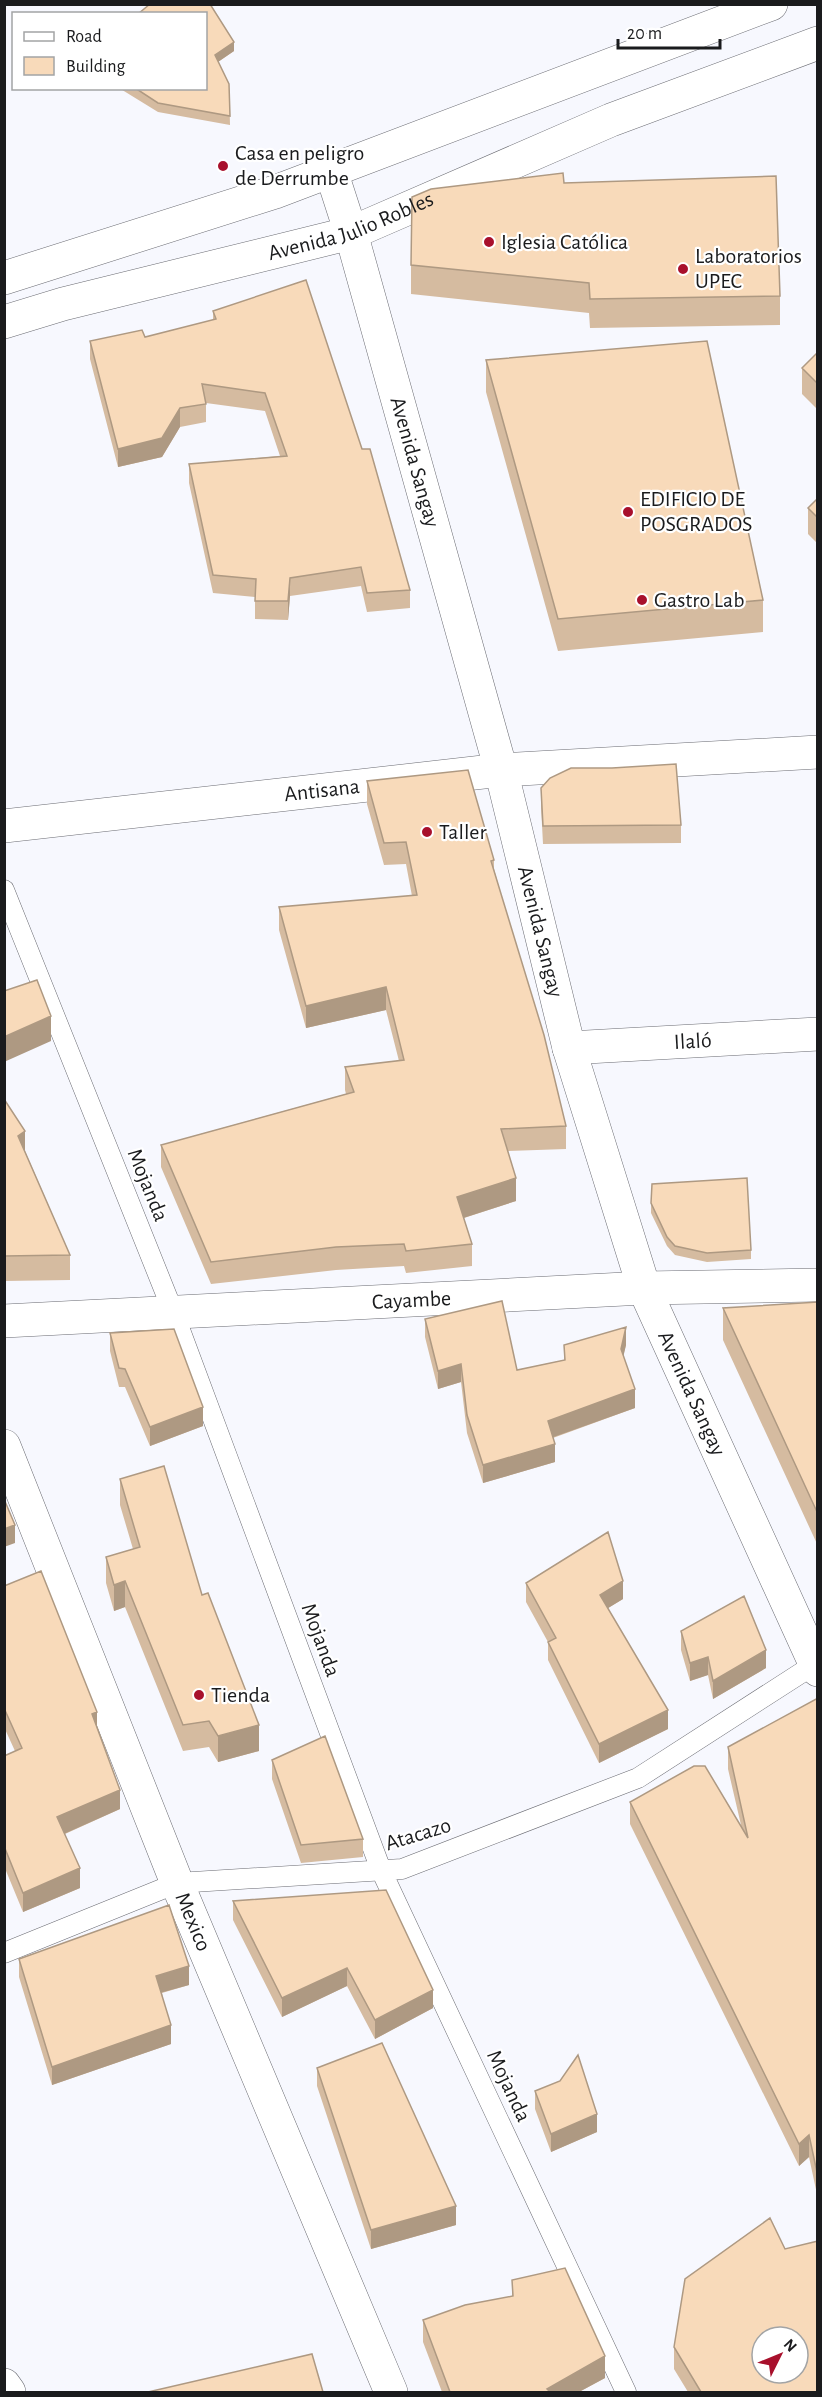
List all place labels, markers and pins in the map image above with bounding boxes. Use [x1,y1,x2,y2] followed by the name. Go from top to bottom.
[235,142,364,189] place label: Casa en peligro de Derrumbe
[216,159,230,173] marker: Casa en peligro de Derrumbe
[501,231,628,253] place label: Iglesia Católica
[482,235,496,249] marker: Iglesia Católica
[695,245,802,292] place label: Laboratorios UPEC
[676,262,690,276] marker: Laboratorios UPEC
[640,488,753,535] place label: EDIFICIO DE POSGRADOS
[621,505,635,519] marker: EDIFICIO DE POSGRADOS
[654,589,744,611] place label: Gastro Lab
[635,593,649,607] marker: Gastro Lab
[439,821,487,843] place label: Taller
[420,825,434,839] marker: Taller
[211,1684,270,1706] place label: Tienda
[192,1688,206,1702] marker: Tienda

